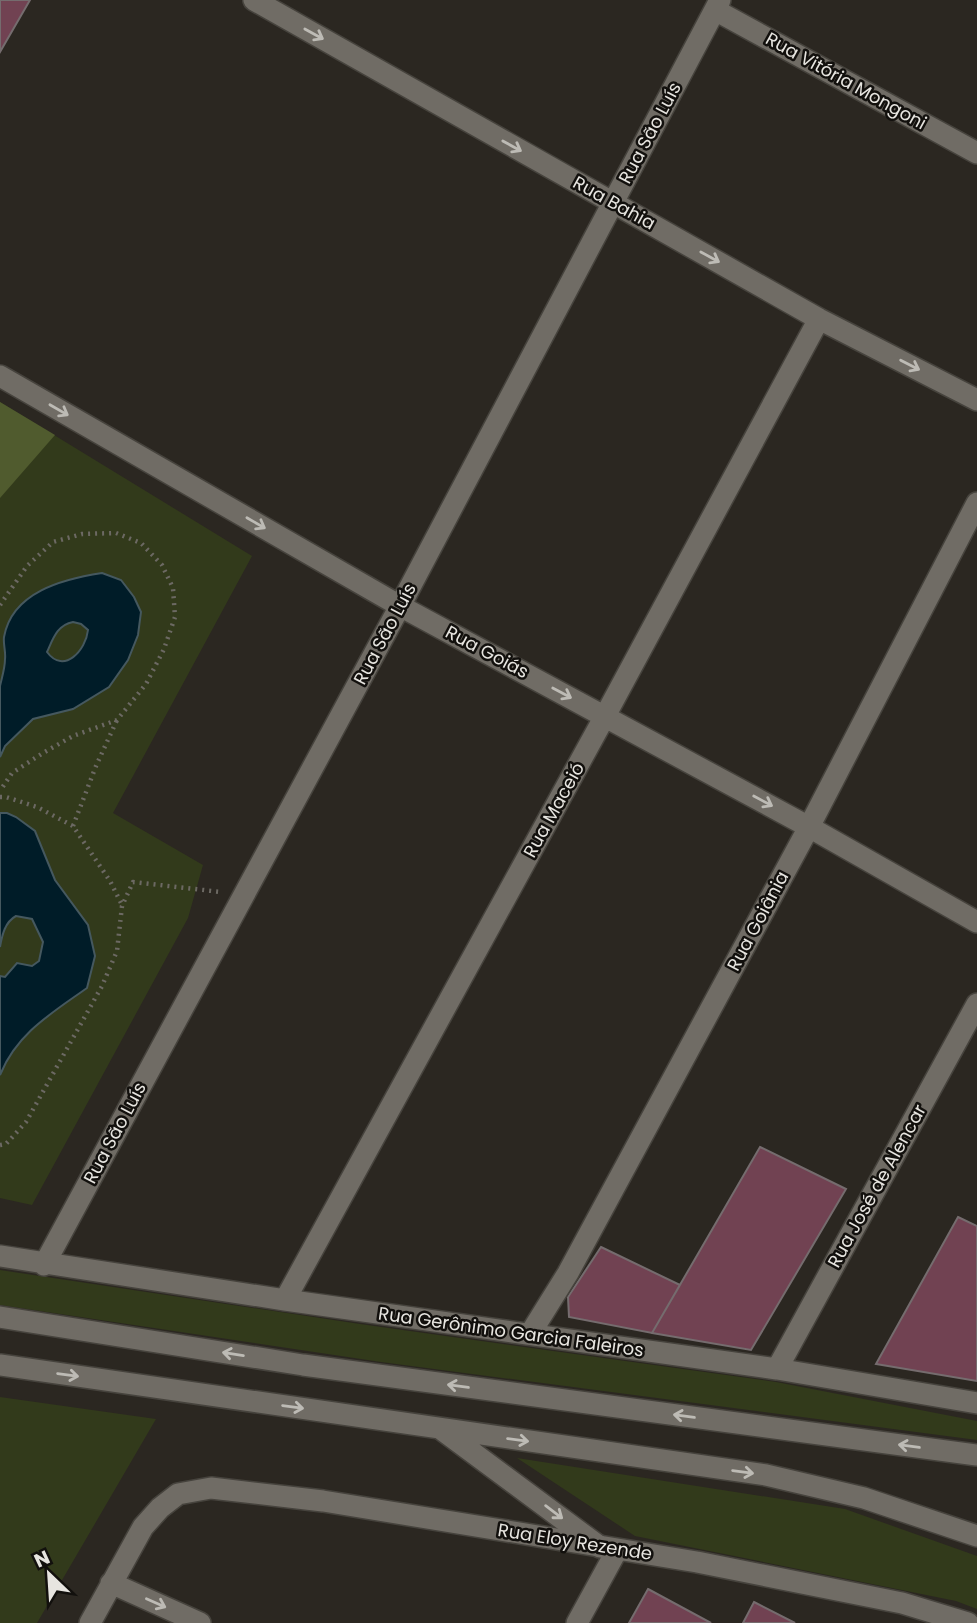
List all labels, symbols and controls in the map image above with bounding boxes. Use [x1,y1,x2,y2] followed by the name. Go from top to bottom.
[761,26,931,135] street label: Rua Vitória Mongoni
[303,27,323,41] one-way arrow
[612,78,687,188] street label: Rua São Luís
[501,139,521,153] one-way arrow
[568,170,660,235] street label: Rua Bahia
[699,250,719,264] one-way arrow
[899,359,920,373] one-way arrow
[49,403,69,417] one-way arrow
[246,516,266,530] one-way arrow
[347,579,422,689] street label: Rua São Luís
[441,619,533,684] street label: Rua Goiás
[552,686,572,700] one-way arrow
[517,758,590,862] street label: Rua Maceió
[752,794,772,808] one-way arrow
[721,866,794,975] street label: Rua Goiânia
[77,1078,152,1188] street label: Rua São Luís
[821,1099,932,1272] street label: Rua José de Alencar
[377,1300,645,1363] street label: Rua Gerônimo Garcia Faleiros
[222,1347,245,1360] one-way arrow
[56,1369,78,1382] one-way arrow
[447,1379,470,1392] one-way arrow
[281,1401,304,1414] one-way arrow
[673,1409,696,1422] one-way arrow
[506,1433,529,1446] one-way arrow
[898,1440,921,1453] one-way arrow
[731,1466,754,1479] one-way arrow
[544,1505,563,1520] one-way arrow
[496,1517,654,1566] street label: Rua Eloy Rezende
[14,1539,84,1609] north arrow
[30,1544,54,1574] text: N
[145,1597,166,1610] one-way arrow

